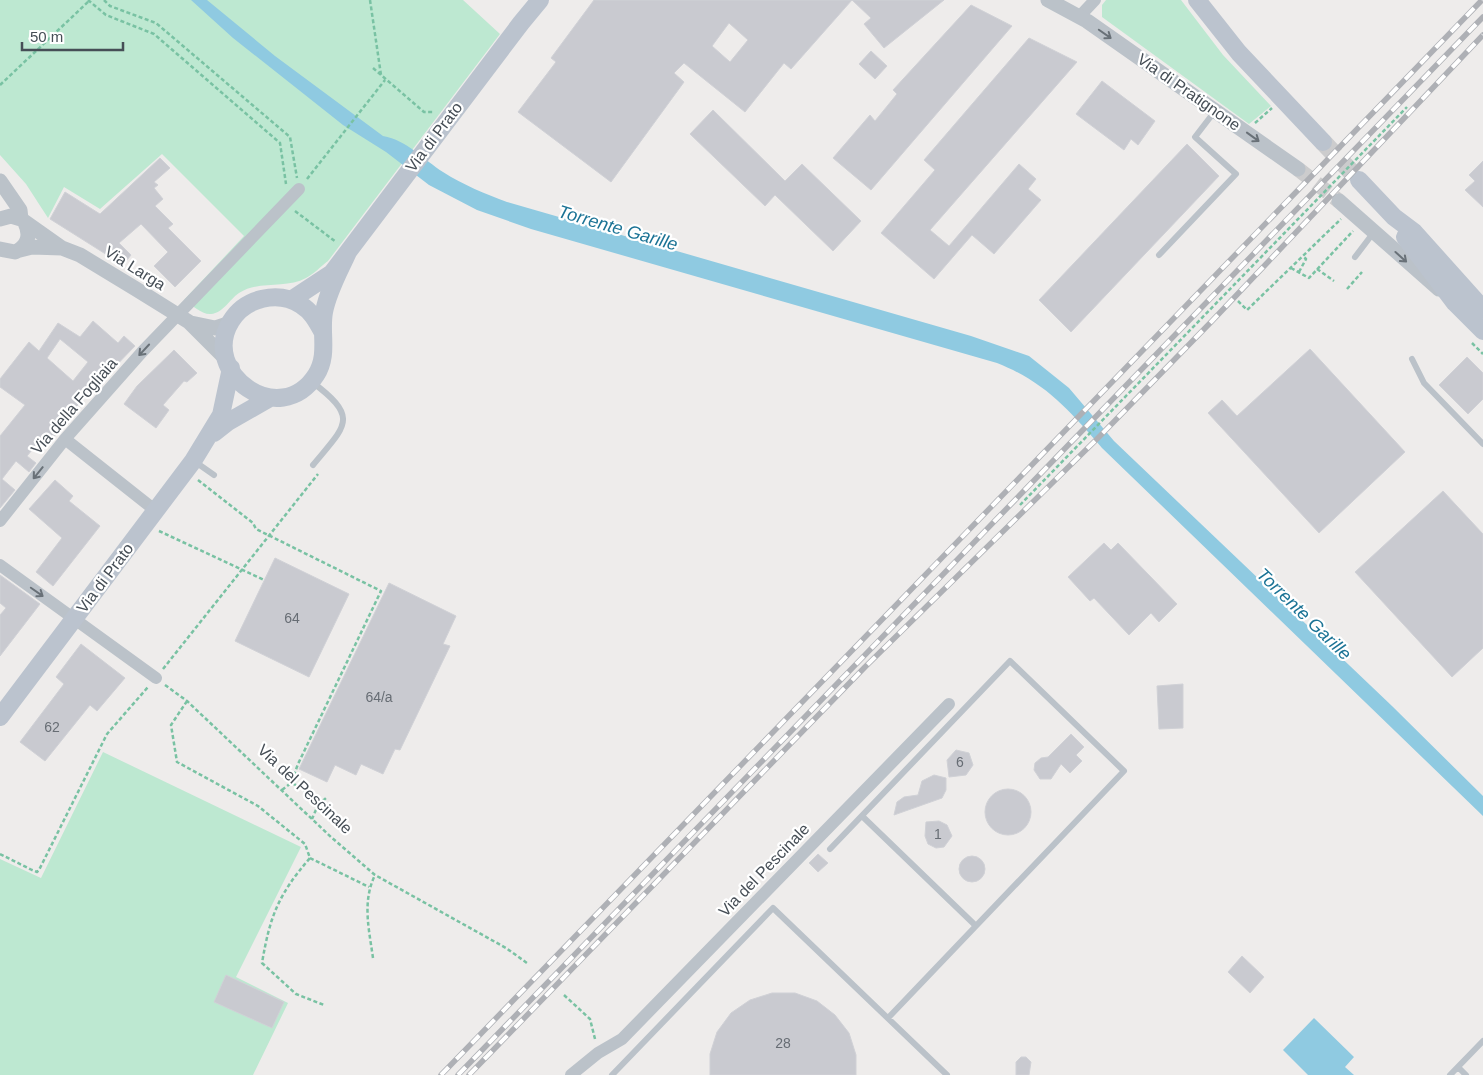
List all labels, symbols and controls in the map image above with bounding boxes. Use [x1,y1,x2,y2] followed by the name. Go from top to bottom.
[22,20,124,52] scale bar
[30,28,63,45] text: 50 m
[1098,29,1112,39] one-way arrow
[1134,50,1244,134] street label: Via di Pratignone
[402,99,466,175] street label: Via di Prato
[1246,131,1259,142] one-way arrow
[556,201,680,255] water label: Torrente Garille
[102,243,169,293] street label: Via Larga
[1395,251,1408,263] one-way arrow
[138,344,150,357] one-way arrow
[28,354,120,457] street label: Via della Fogliaia
[32,467,43,480] one-way arrow
[73,540,137,616] street label: Via di Prato
[1253,564,1355,664] water label: Torrente Garille
[30,587,44,597] one-way arrow
[284,610,300,626] house number: 64
[365,689,393,705] house number: 64/a
[44,719,60,735] house number: 62
[254,741,356,837] street label: Via del Pescinale
[956,754,964,770] house number: 6
[715,820,813,920] street label: Via del Pescinale
[934,826,942,842] house number: 1
[775,1035,791,1051] house number: 28

